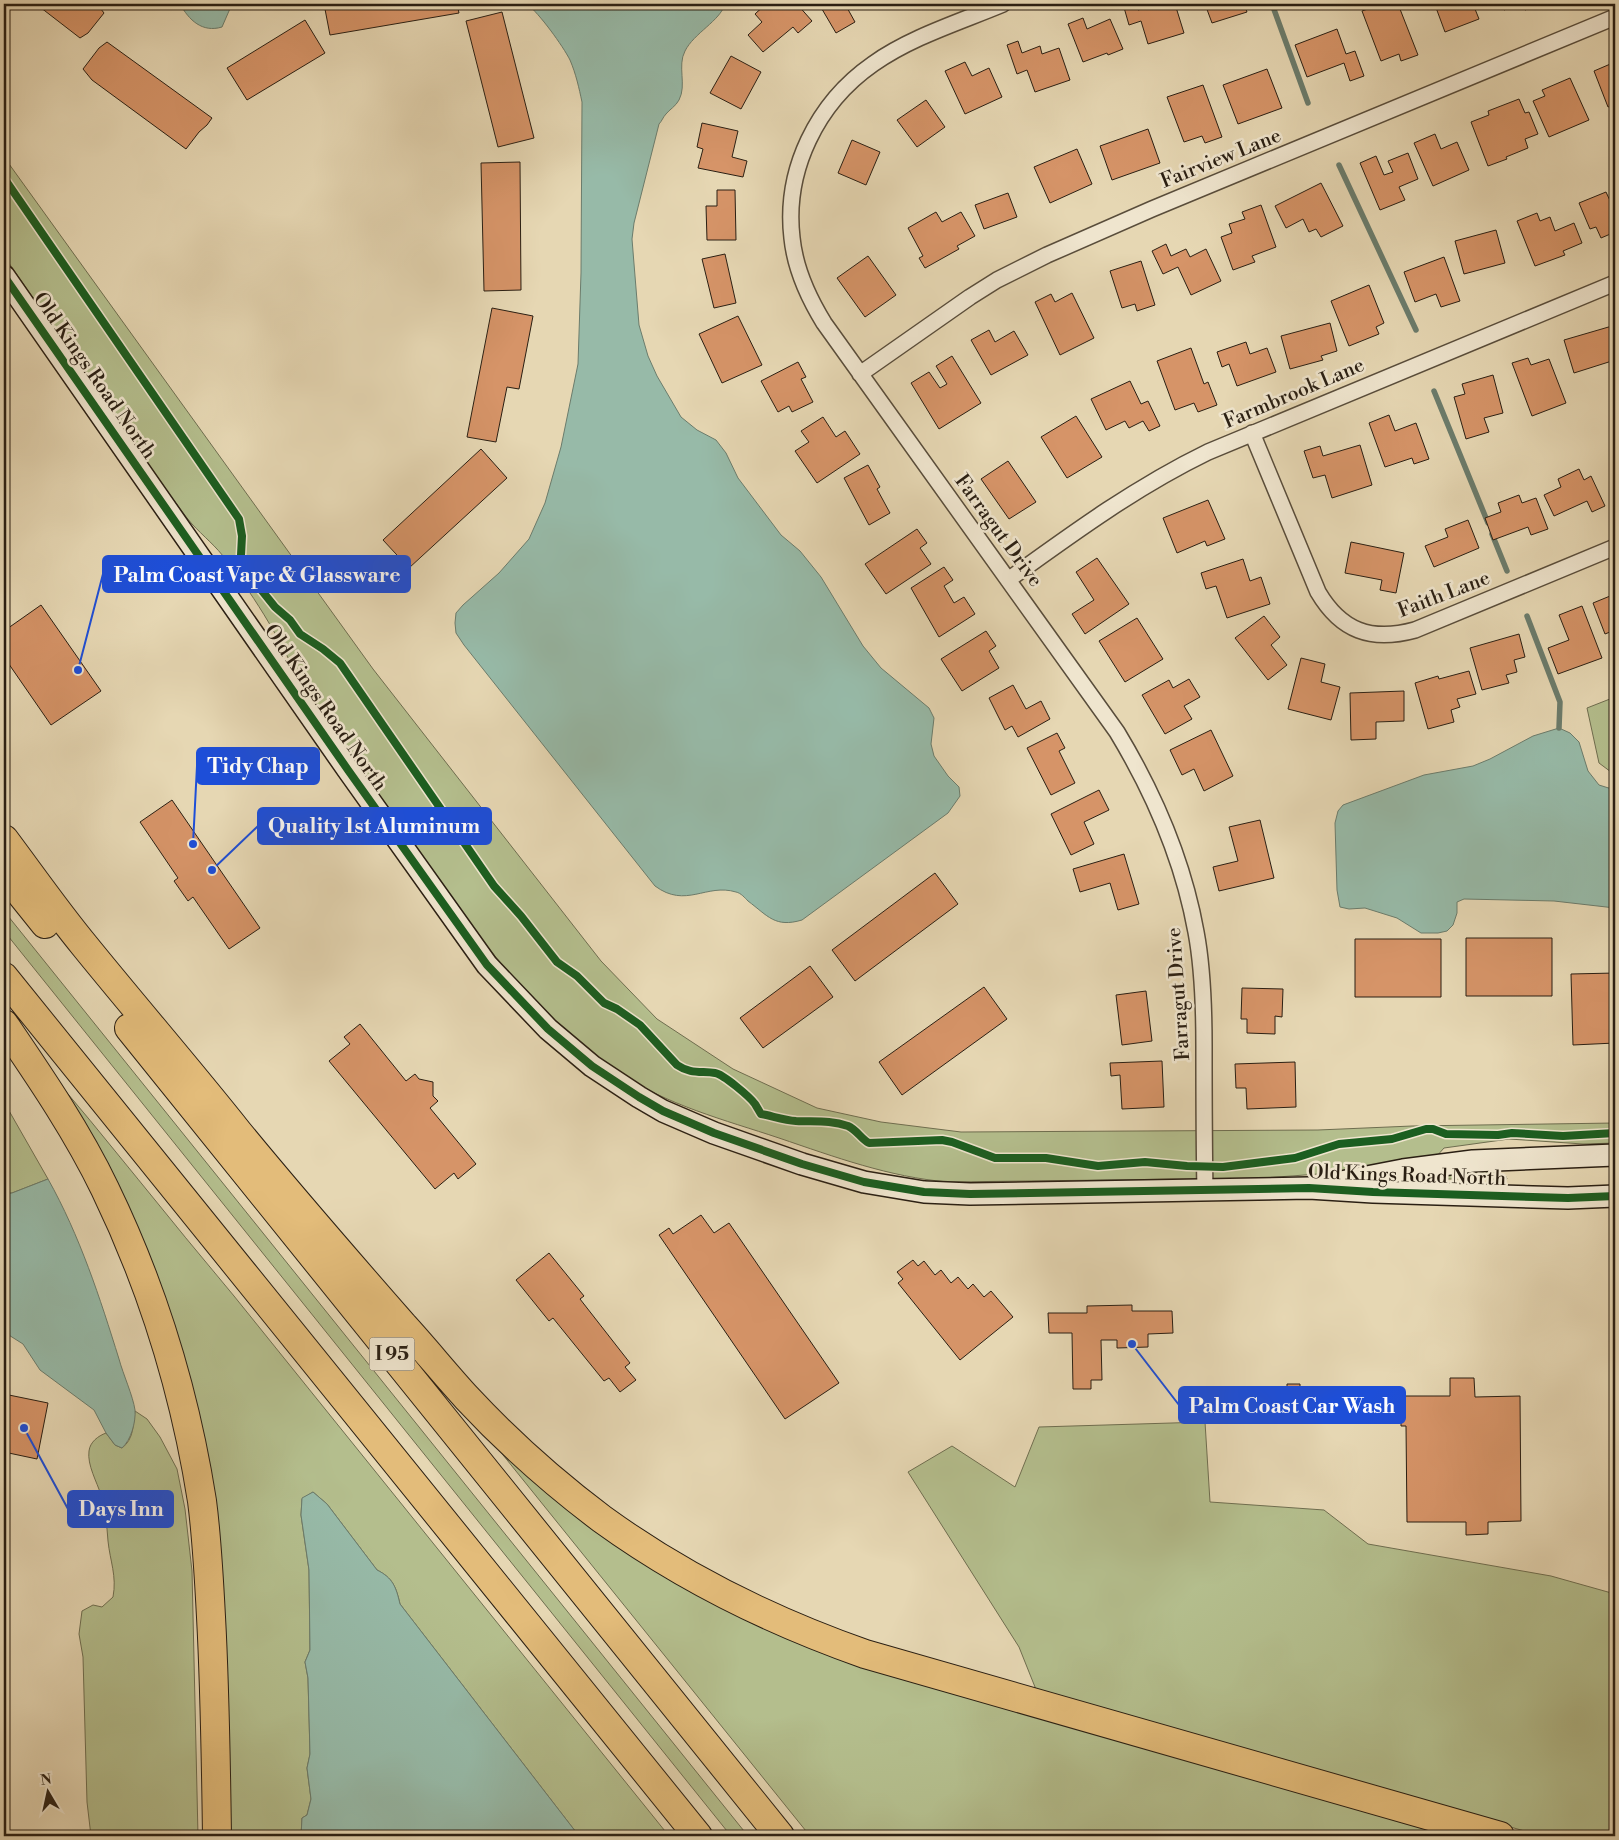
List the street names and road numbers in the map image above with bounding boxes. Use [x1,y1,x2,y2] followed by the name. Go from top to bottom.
[1157,123,1285,195] street label: Fairview Lane
[27,288,161,464] street label: Old Kings Road North
[1220,353,1368,435] street label: Farmbrook Lane
[949,470,1047,592] street label: Farragut Drive
[1394,566,1494,624] street label: Faith Lane
[258,620,392,796] street label: Old Kings Road North
[1162,926,1196,1062] street label: Farragut Drive
[1308,1160,1507,1192] street label: Old Kings Road North
[370,1338,414,1370] road number: I 95

